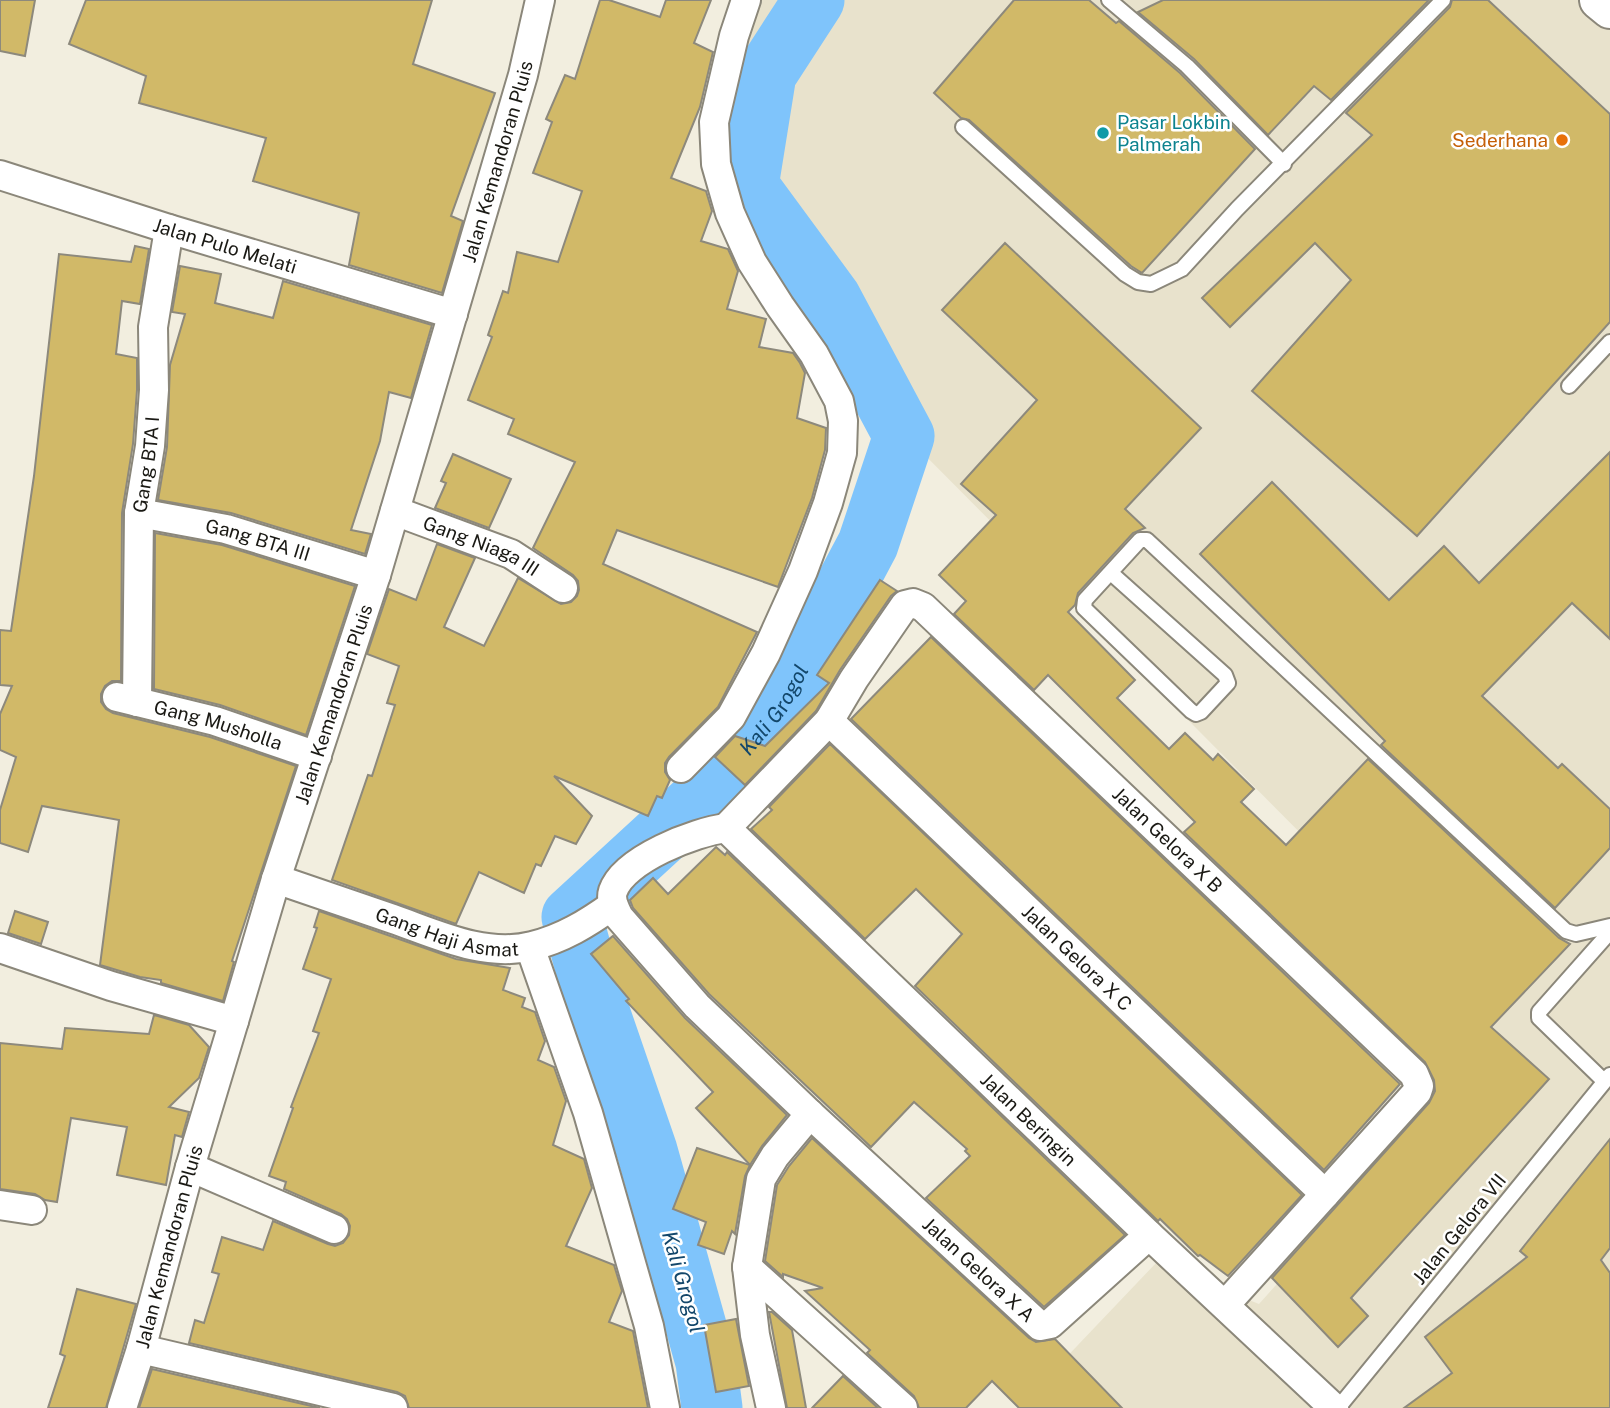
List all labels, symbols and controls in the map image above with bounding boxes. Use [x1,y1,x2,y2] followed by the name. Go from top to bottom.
[458,59,537,265] street label: Jalan Kemandoran Pluis
[1117,111,1231,155] place label: Pasar Lokbin Palmerah
[1095,125,1111,141] marker: Pasar Lokbin Palmerah
[1452,129,1548,151] place label: Sederhana
[1554,132,1570,148] marker: Sederhana
[151,214,300,278] street label: Jalan Pulo Melati
[128,416,163,514] street label: Gang BTA I
[420,511,543,580] street label: Gang Niaga III
[204,514,313,565] street label: Gang BTA III
[290,601,377,807] street label: Jalan Kemandoran Pluis
[734,660,814,760] water label: Kali Grogol
[152,696,285,754] street label: Gang Musholla
[1108,782,1227,897] street label: Jalan Gelora X B
[1018,900,1137,1015] street label: Jalan Gelora X C
[373,903,520,960] street label: Gang Haji Asmat
[976,1068,1081,1170] street label: Jalan Beringin
[131,1143,207,1350] street label: Jalan Kemandoran Pluis
[1408,1169,1510,1289] street label: Jalan Gelora VII
[918,1213,1039,1326] street label: Jalan Gelora X A
[657,1228,710,1336] water label: Kali Grogol

